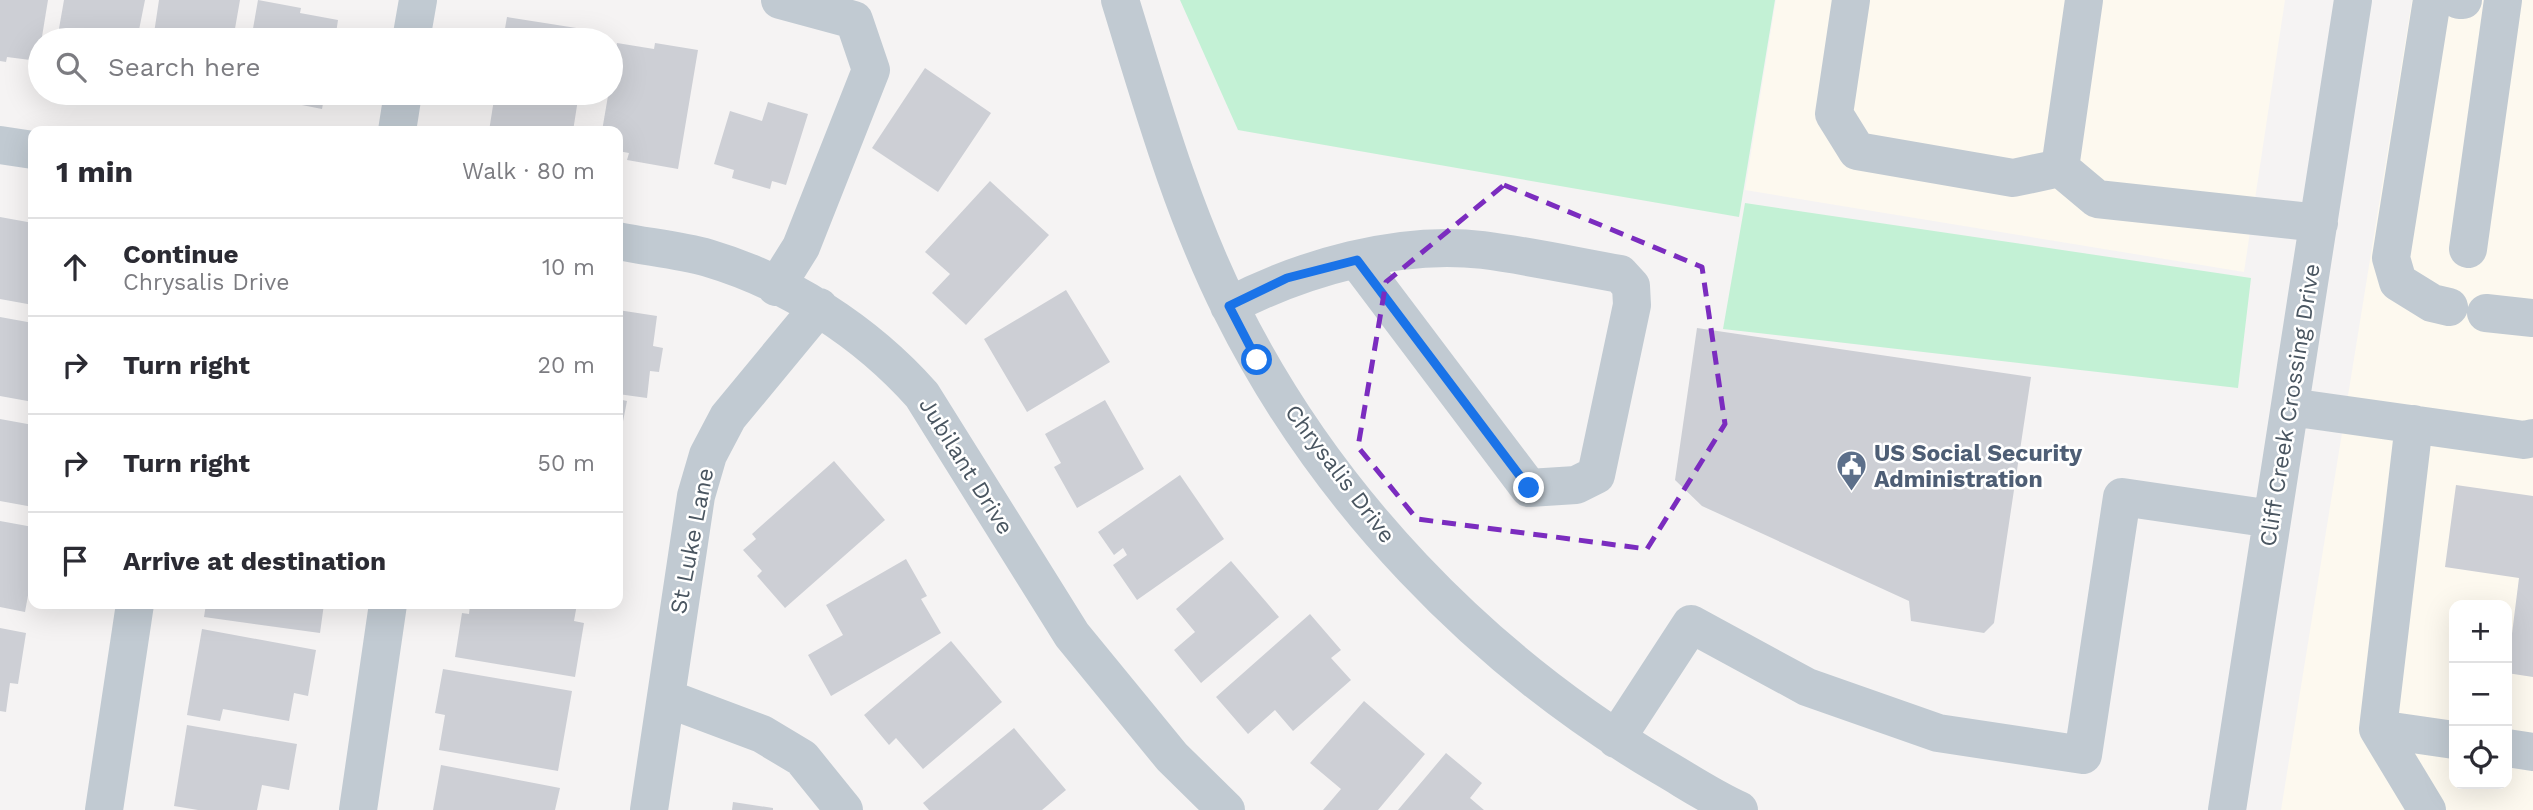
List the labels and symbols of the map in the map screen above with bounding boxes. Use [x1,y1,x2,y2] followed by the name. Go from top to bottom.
[2254,262,2326,548] street label: Cliff Creek Crossing Drive
[1241,344,1272,375] route start
[913,393,1019,539] street label: Jubilant Drive
[1279,399,1401,549] street label: Chrysalis Drive
[1874,440,2082,493] place label: US Social Security Administration
[1834,449,1868,493] public building icon: US Social Security Administration
[665,466,719,616] street label: St Luke Lane
[1513,472,1544,503] route end

